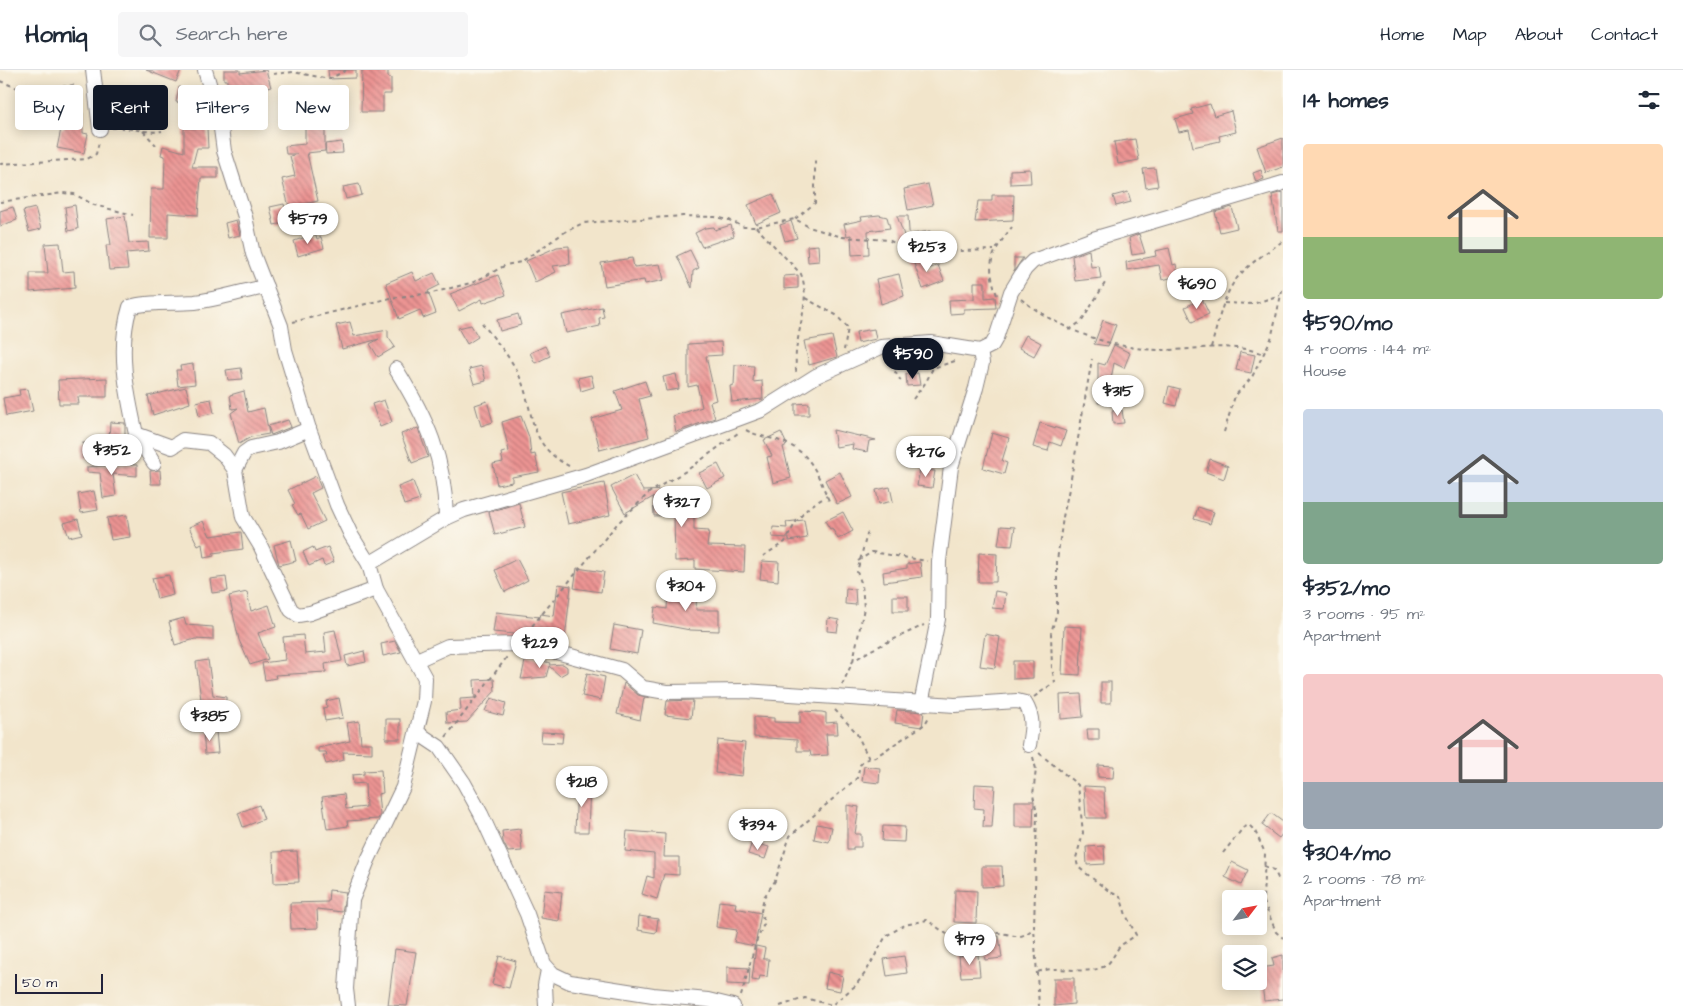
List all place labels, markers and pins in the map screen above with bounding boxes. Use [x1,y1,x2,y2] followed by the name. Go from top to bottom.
[278,202,338,245] pin: $579
[897,230,957,273] pin: $253
[1167,268,1227,310] pin: $690
[883,338,943,380] pin: $590
[1088,374,1148,417] pin: $315
[82,434,142,476] pin: $352
[896,436,956,478] pin: $276
[652,486,712,528] pin: $327
[656,570,716,612] pin: $304
[510,626,570,669] pin: $229
[180,700,240,742] pin: $385
[552,766,612,808] pin: $218
[728,808,788,851] pin: $394
[940,924,1000,966] pin: $179

